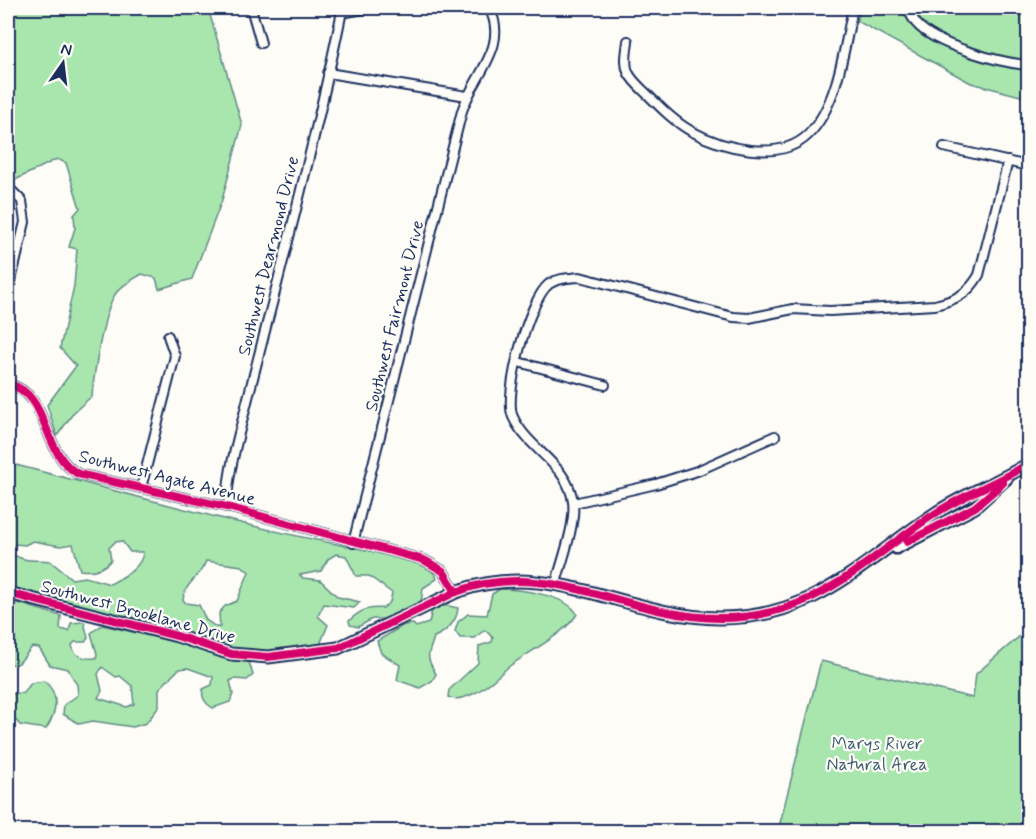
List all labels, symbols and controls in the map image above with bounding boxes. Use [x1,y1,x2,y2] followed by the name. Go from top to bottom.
[33,33,93,93] north arrow
[59,38,74,61] text: N
[233,154,305,358] street label: Southwest Dearmond Drive
[360,218,430,414] street label: Southwest Fairmont Drive
[76,444,258,512] street label: Southwest Agate Avenue
[38,574,238,650] street label: Southwest Brooklane Drive
[827,732,927,777] park label: Marys River Natural Area

